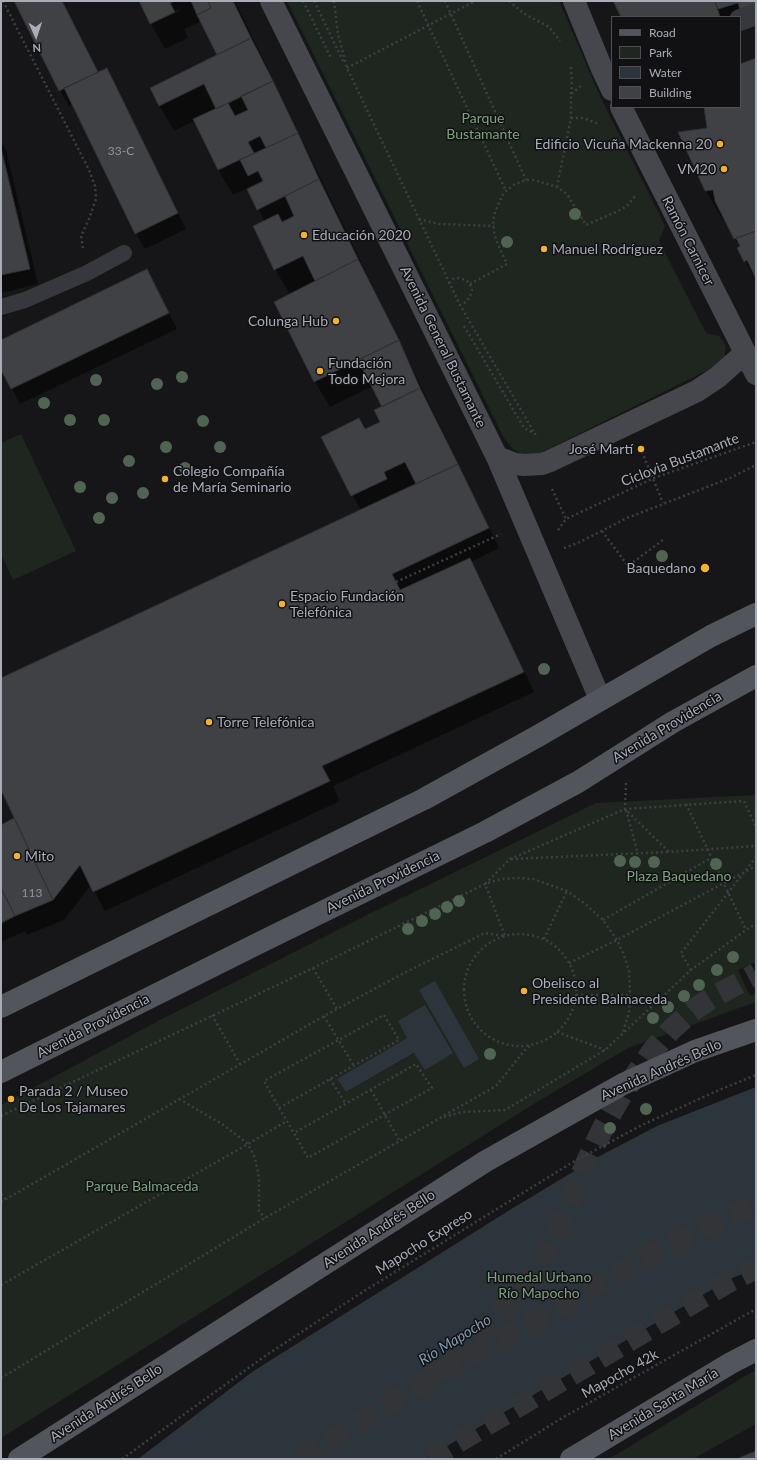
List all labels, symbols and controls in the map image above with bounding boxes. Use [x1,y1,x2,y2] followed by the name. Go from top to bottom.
[16,16,56,56] north arrow
[611,16,741,108] legend
[649,25,676,40] text: Road
[32,42,41,55] text: N
[649,45,672,60] text: Park
[649,65,682,80] text: Water
[649,85,692,100] text: Building
[446,110,520,142] park label: Parque Bustamante
[535,136,712,152] place label: Edificio Vicuña Mackenna 20
[715,139,725,149] marker: Edificio Vicuña Mackenna 20
[108,144,134,158] house number: 33-C
[677,161,716,177] place label: VM20
[719,164,729,174] marker: VM20
[658,193,718,289] street label: Ramón Carnicer
[312,227,411,243] place label: Educación 2020
[299,230,309,240] marker: Educación 2020
[552,241,663,257] place label: Manuel Rodríguez
[539,244,549,254] marker: Manuel Rodríguez
[396,263,490,431] street label: Avenida General Bustamante
[248,313,328,329] place label: Colunga Hub
[331,316,341,326] marker: Colunga Hub
[328,355,405,388] place label: Fundación Todo Mejora
[315,366,325,376] marker: Fundación Todo Mejora
[619,430,741,490] street label: Ciclovia Bustamante
[569,441,633,457] place label: José Martí
[636,444,646,454] marker: José Martí
[173,463,292,496] place label: Colegio Compañía de María Seminario
[160,474,170,484] marker: Colegio Compañía de María Seminario
[627,560,696,576] place label: Baquedano
[699,562,711,574] marker: Baquedano
[290,588,404,620] place label: Espacio Fundación Telefónica
[277,599,287,609] marker: Espacio Fundación Telefónica
[609,688,725,766] street label: Avenida Providencia
[217,714,314,730] place label: Torre Telefónica
[204,717,214,727] marker: Torre Telefónica
[323,847,443,917] street label: Avenida Providencia
[25,848,54,864] place label: Mito
[12,851,22,861] marker: Mito
[627,868,731,884] park label: Plaza Baquedano
[22,886,42,900] house number: 113
[532,975,667,1008] place label: Obelisco al Presidente Balmaceda
[519,986,529,996] marker: Obelisco al Presidente Balmaceda
[34,990,152,1062] street label: Avenida Providencia
[598,1036,724,1104] street label: Avenida Andrés Bello
[19,1083,128,1116] place label: Parada 2 / Museo De Los Tajamares
[6,1094,16,1104] marker: Parada 2 / Museo De Los Tajamares
[85,1178,199,1194] park label: Parque Balmaceda
[320,1186,438,1272] street label: Avenida Andrés Bello
[373,1206,475,1278] street label: Mapocho Expreso
[487,1269,591,1302] park label: Humedal Urbano Río Mapocho
[415,1311,495,1369] water label: Río Mapocho
[579,1346,661,1402] street label: Mapocho 42k
[47,1360,165,1446] street label: Avenida Andrés Bello
[605,1364,721,1444] street label: Avenida Santa María

